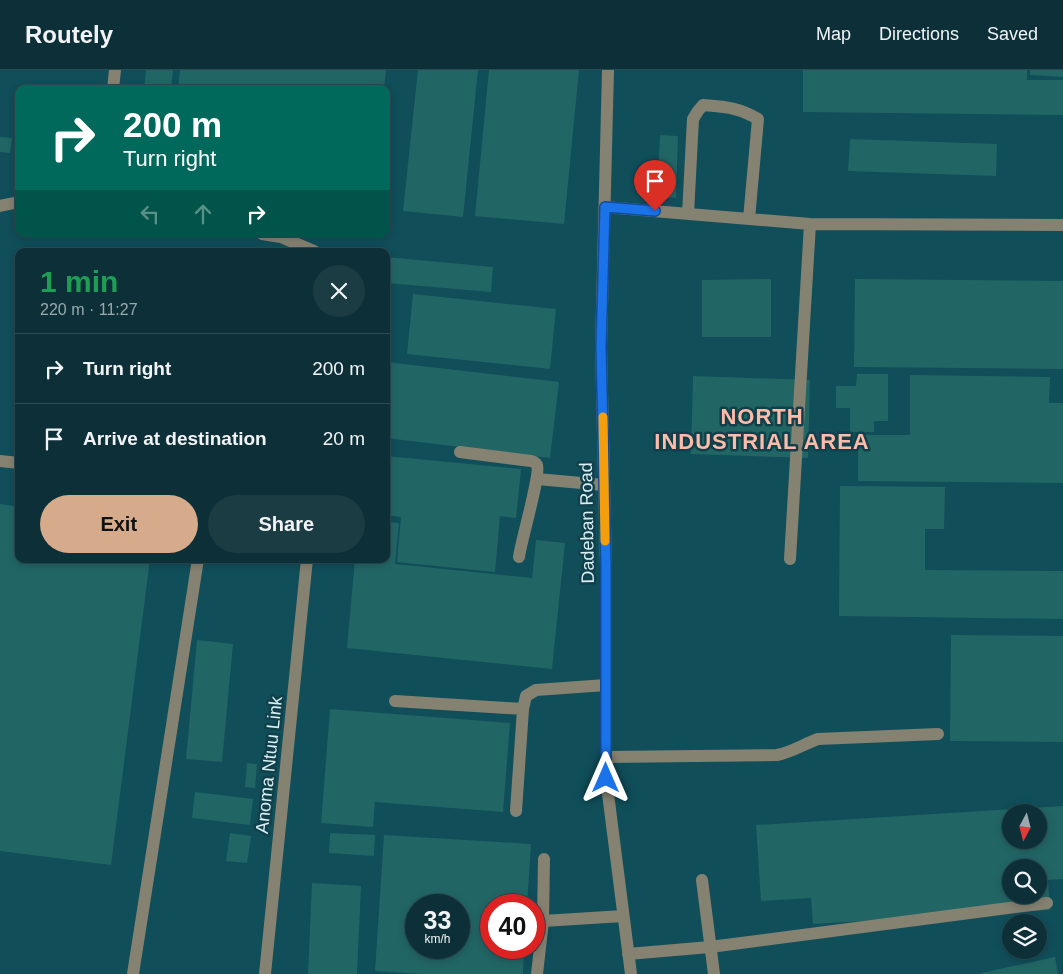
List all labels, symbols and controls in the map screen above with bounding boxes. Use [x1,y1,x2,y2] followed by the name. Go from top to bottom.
[25,21,113,48] text: Routely
[816,24,851,44] text: Map
[879,24,959,44] text: Directions
[987,24,1038,44] text: Saved
[40,105,105,170] icon: right
[123,105,222,144] text: 200 m
[123,146,216,171] text: Turn right
[634,160,676,211] pin
[641,167,669,195] icon: arrive
[136,200,164,228] icon: left
[189,200,217,228] icon: ahead
[242,200,270,228] icon: right
[40,265,118,298] text: 1 min
[313,265,365,317] button: close
[40,301,138,318] text: 220 m · 11:27
[40,355,68,383] icon: right
[83,358,171,379] text: Turn right
[312,358,365,379] text: 200 m
[654,404,870,454] district label: NORTH INDUSTRIAL AREA
[40,425,68,453] icon: arrive
[83,428,267,449] text: Arrive at destination
[323,428,365,449] text: 20 m
[576,462,598,584] street label: Dadeban Road
[40,495,198,553] button: Exit
[208,495,365,553] button: Share
[252,694,286,835] street label: Anoma Ntuu Link
[579,751,631,803] position arrow
[1002,804,1048,849] north arrow
[1002,804,1047,959] map controls
[1002,859,1047,904] button: search
[480,894,545,959] speed limit sign: 40
[424,906,451,934] text: 33
[1002,914,1047,959] button: layers
[424,932,451,946] text: km/h

